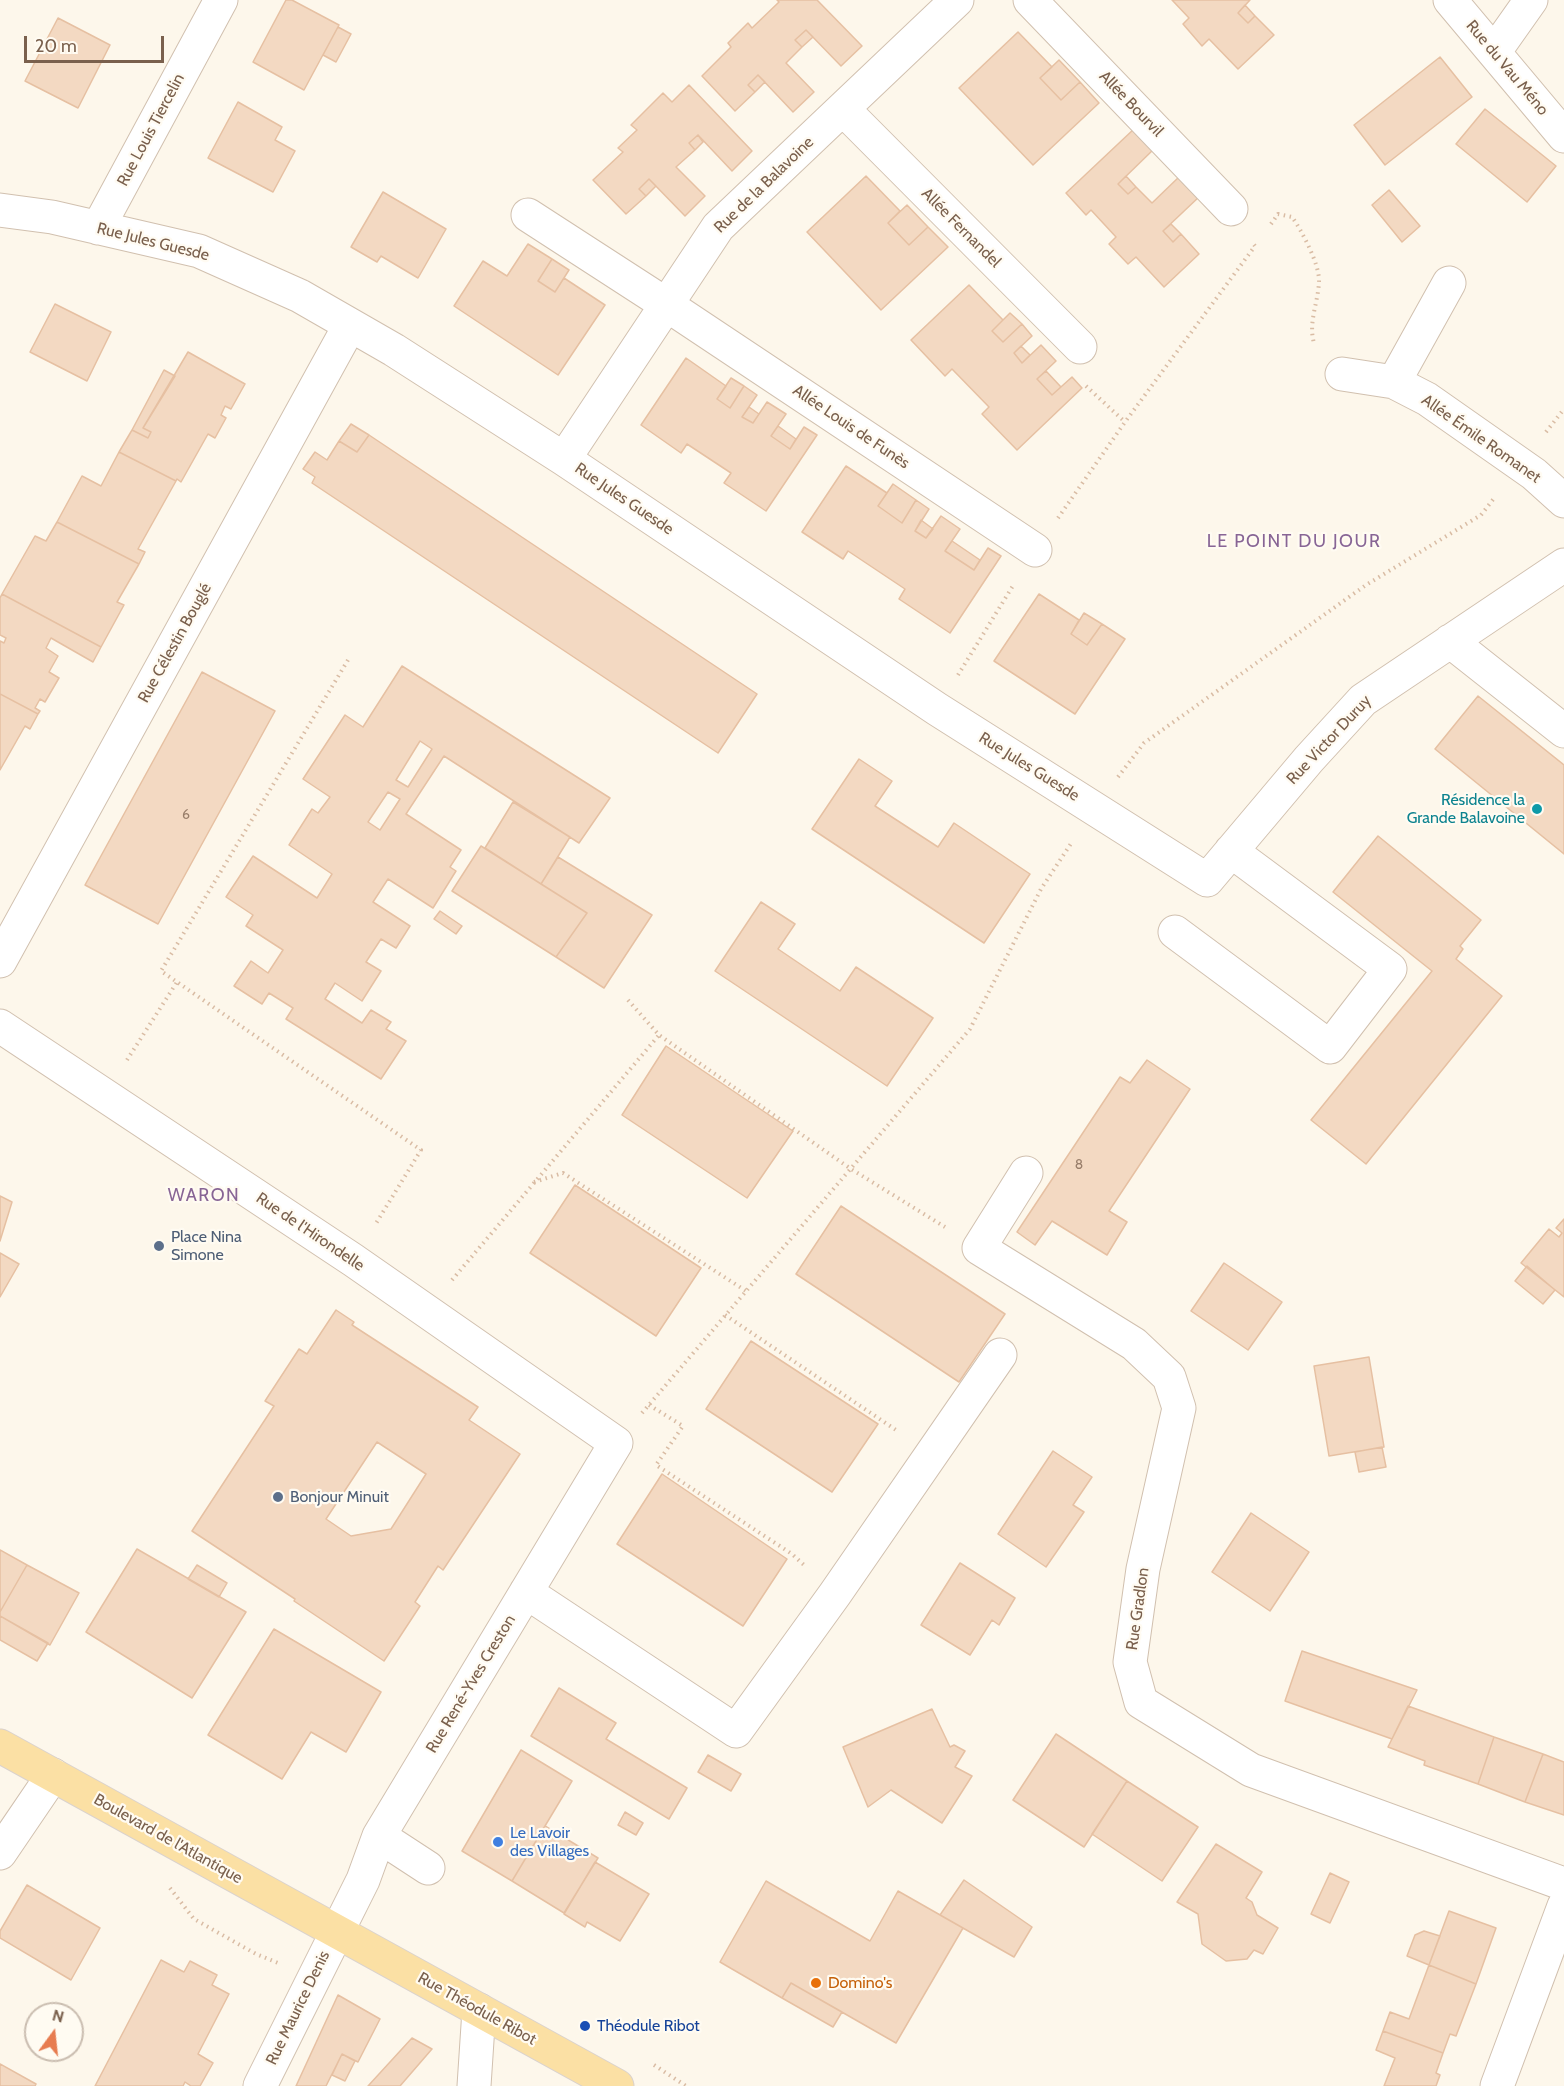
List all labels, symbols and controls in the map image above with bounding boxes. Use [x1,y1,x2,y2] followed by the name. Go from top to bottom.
[1462,17,1552,119] street label: Rue du Vau Méno
[27,24,166,62] scale bar
[35,35,77,57] text: 20 m
[1095,67,1167,141] street label: Allée Bourvil
[113,71,189,189] street label: Rue Louis Tiercelin
[710,133,818,237] street label: Rue de la Balavoine
[917,184,1005,272] street label: Allée Fernandel
[95,219,211,265] street label: Rue Jules Guesde
[789,381,913,473] street label: Allée Louis de Funès
[1418,391,1544,487] street label: Allée Émile Romanet
[571,459,677,539] street label: Rue Jules Guesde
[1207,531,1381,553] district label: LE POINT DU JOUR
[134,580,216,706] street label: Rue Célestin Bouglé
[1283,691,1375,789] street label: Rue Victor Duruy
[975,728,1083,806] street label: Rue Jules Guesde
[1407,790,1525,828] place label: Résidence la Grande Balavoine
[1530,802,1544,816] marker: Résidence la Grande Balavoine
[182,807,190,823] house number: 6
[1075,1157,1083,1173] house number: 8
[168,1185,240,1207] district label: WARON
[252,1189,368,1275] street label: Rue de l'Hirondelle
[171,1227,242,1265] place label: Place Nina Simone
[152,1239,166,1253] marker: Place Nina Simone
[290,1487,389,1507] place label: Bonjour Minuit
[271,1490,285,1504] marker: Bonjour Minuit
[1123,1566,1153,1652] street label: Rue Gradlon
[422,1612,520,1756] street label: Rue René-Yves Creston
[90,1790,246,1888] street label: Boulevard de l'Atlantique
[510,1823,589,1861] place label: Le Lavoir des Villages
[491,1835,505,1849] marker: Le Lavoir des Villages
[262,1948,334,2068] street label: Rue Maurice Denis
[414,1969,540,2049] street label: Rue Théodule Ribot
[828,1973,892,1993] place label: Domino's
[809,1976,823,1990] marker: Domino's
[24,2002,84,2062] north arrow
[50,2005,66,2027] text: N
[597,2016,700,2036] place label: Théodule Ribot
[578,2019,592,2033] marker: Théodule Ribot

